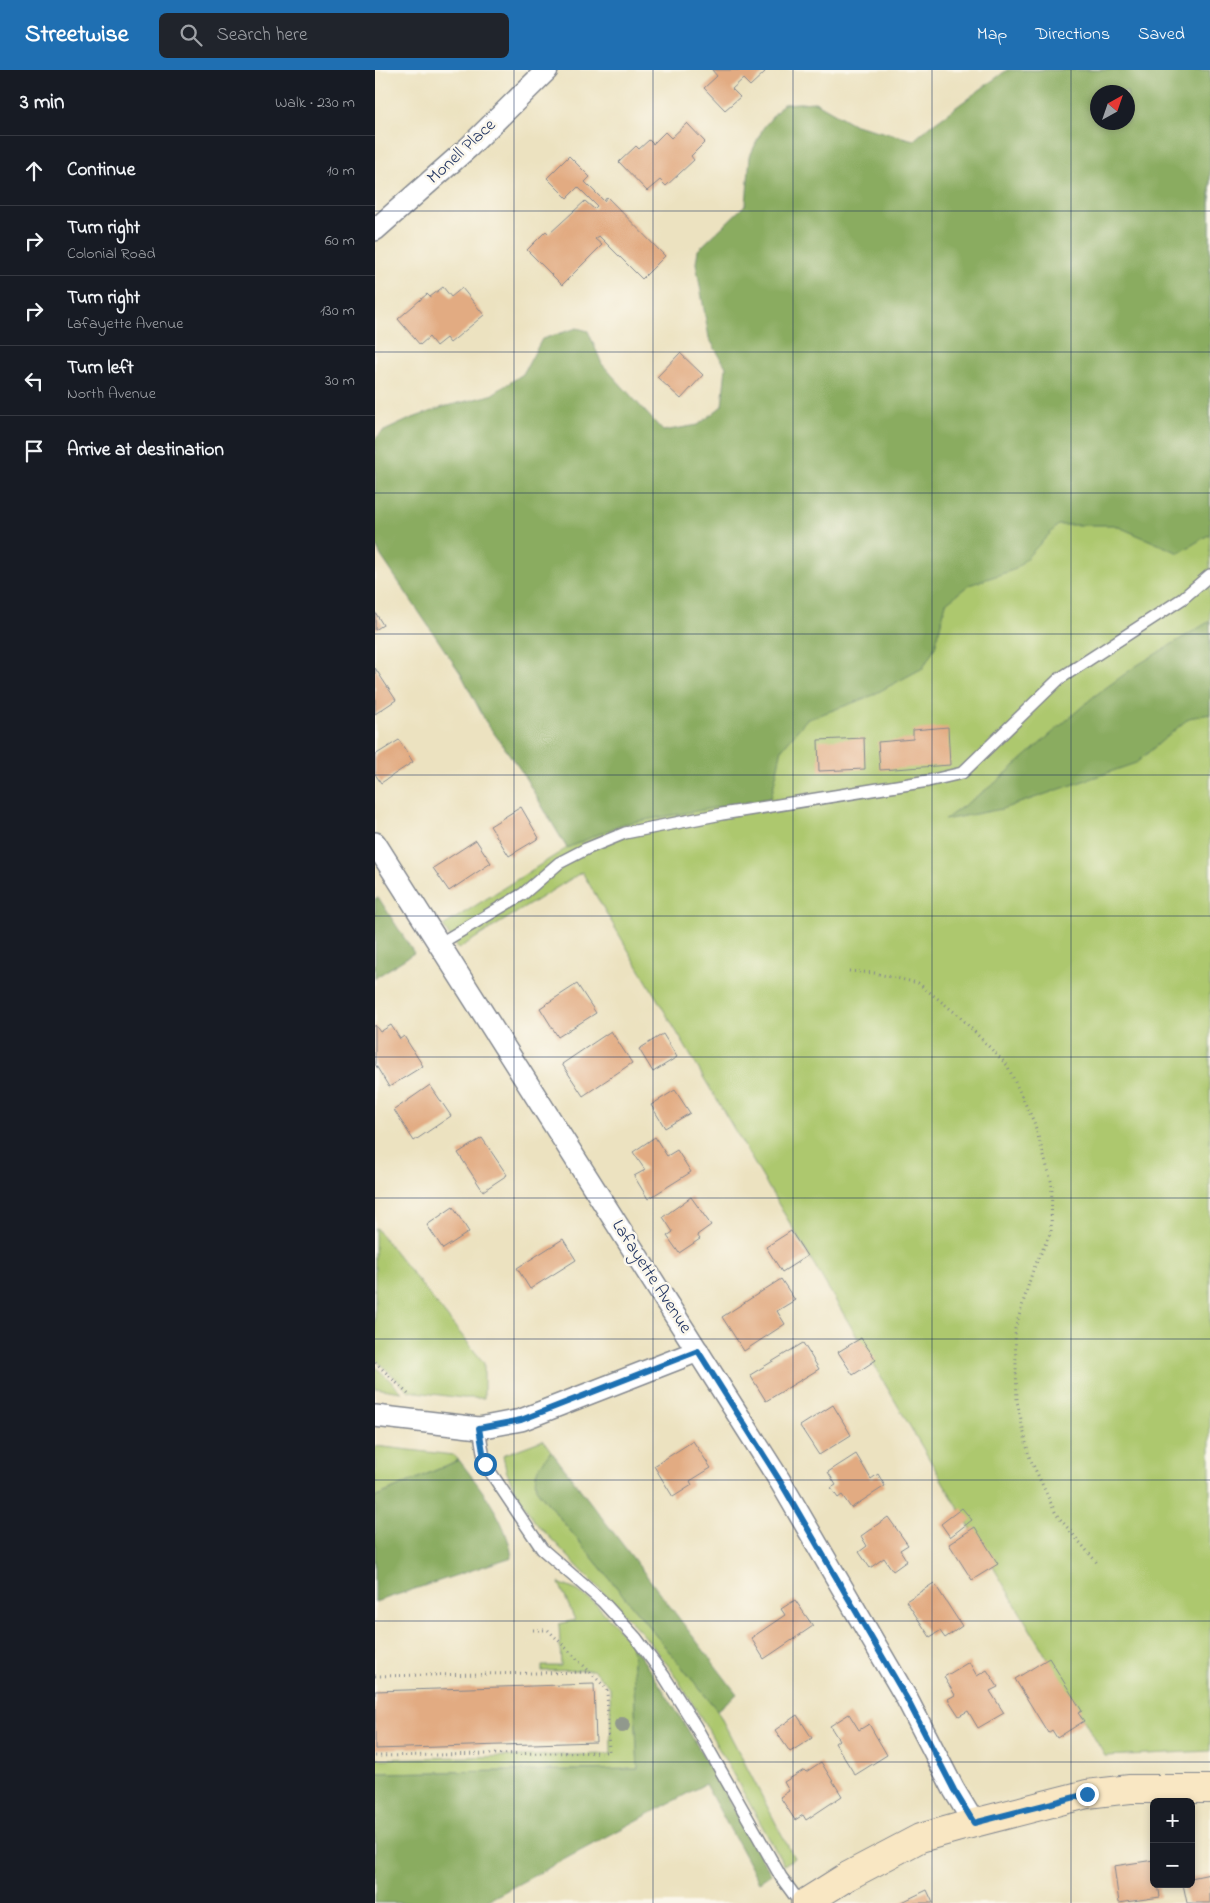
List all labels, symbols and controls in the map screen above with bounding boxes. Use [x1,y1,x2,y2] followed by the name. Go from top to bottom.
[159,13,509,58] search box
[25,18,129,53] text: Streetwise
[177,21,205,49] icon: search
[217,22,308,49] text: Search here
[977,22,1007,48] text: Map
[1035,22,1110,48] text: Directions
[1138,22,1185,48] text: Saved
[1090,85,1135,130] north arrow
[20,88,64,118] text: 3 min
[275,91,355,115] text: Walk · 230 m
[422,113,503,191] street label: Monell Place
[20,157,48,185] icon: ahead
[67,157,135,184] text: Continue
[327,159,355,183] text: 10 m
[67,215,140,242] text: Turn right
[20,227,48,255] icon: right
[325,229,355,253] text: 60 m
[67,242,156,266] text: Colonial Road
[67,285,140,312] text: Turn right
[20,297,48,325] icon: right
[320,299,355,323] text: 130 m
[67,312,183,336] text: Lafayette Avenue
[67,355,134,382] text: Turn left
[20,367,48,395] icon: left
[325,369,355,393] text: 30 m
[67,382,156,406] text: North Avenue
[20,437,48,465] icon: arrive
[67,437,224,464] text: Arrive at destination
[604,1215,698,1340] street label: Lafayette Avenue
[474,1453,497,1476] route start
[1076,1783,1099,1806] route end
[1150,1798,1195,1888] map controls
[1150,1798,1195,1843] button: +
[1150,1843,1195,1888] button: −

